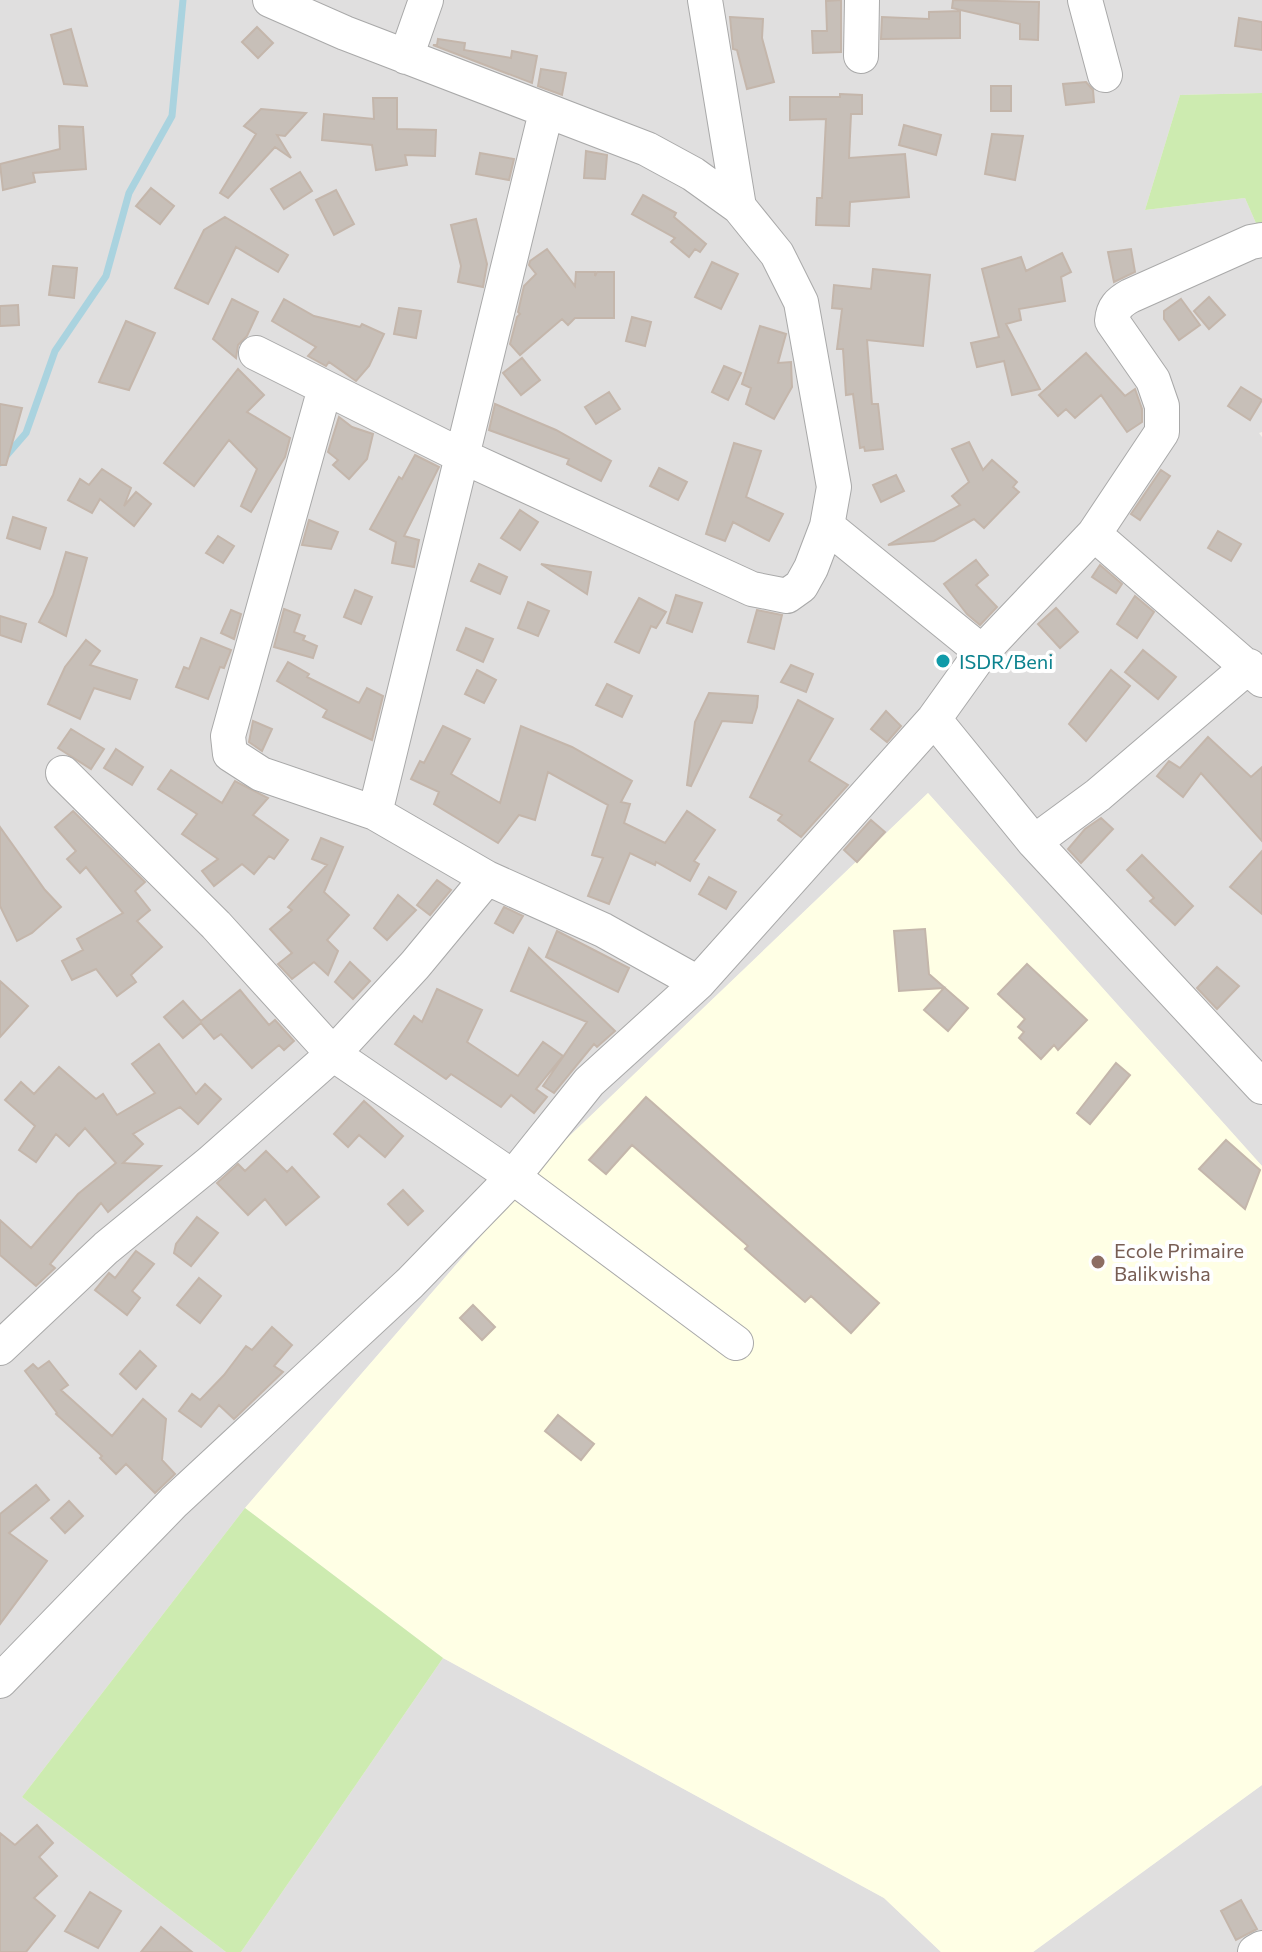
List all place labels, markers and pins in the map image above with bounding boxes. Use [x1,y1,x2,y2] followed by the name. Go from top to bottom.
[959,649,1053,673] place label: ISDR/Beni
[934,652,952,670] marker: ISDR/Beni
[1114,1238,1244,1285] place label: Ecole Primaire Balikwisha
[1089,1253,1107,1271] marker: Ecole Primaire Balikwisha

